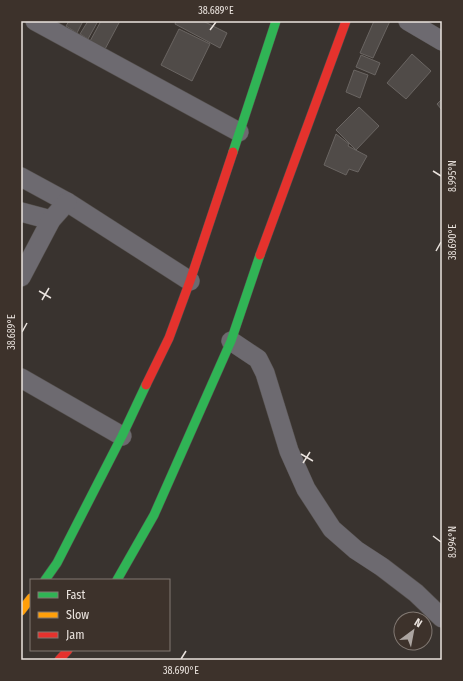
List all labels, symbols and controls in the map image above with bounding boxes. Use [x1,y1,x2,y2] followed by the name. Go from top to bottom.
[198,5,234,17] text: 38.689°E
[447,160,459,192] text: 8.995°N
[447,224,459,260] text: 38.690°E
[6,314,18,350] text: 38.689°E
[447,526,459,558] text: 8.994°N
[30,579,170,651] legend
[66,588,85,602] text: Fast
[66,608,89,622] text: Slow
[393,611,433,651] north arrow
[412,616,424,630] text: N
[66,628,84,642] text: Jam
[163,665,199,677] text: 38.690°E

